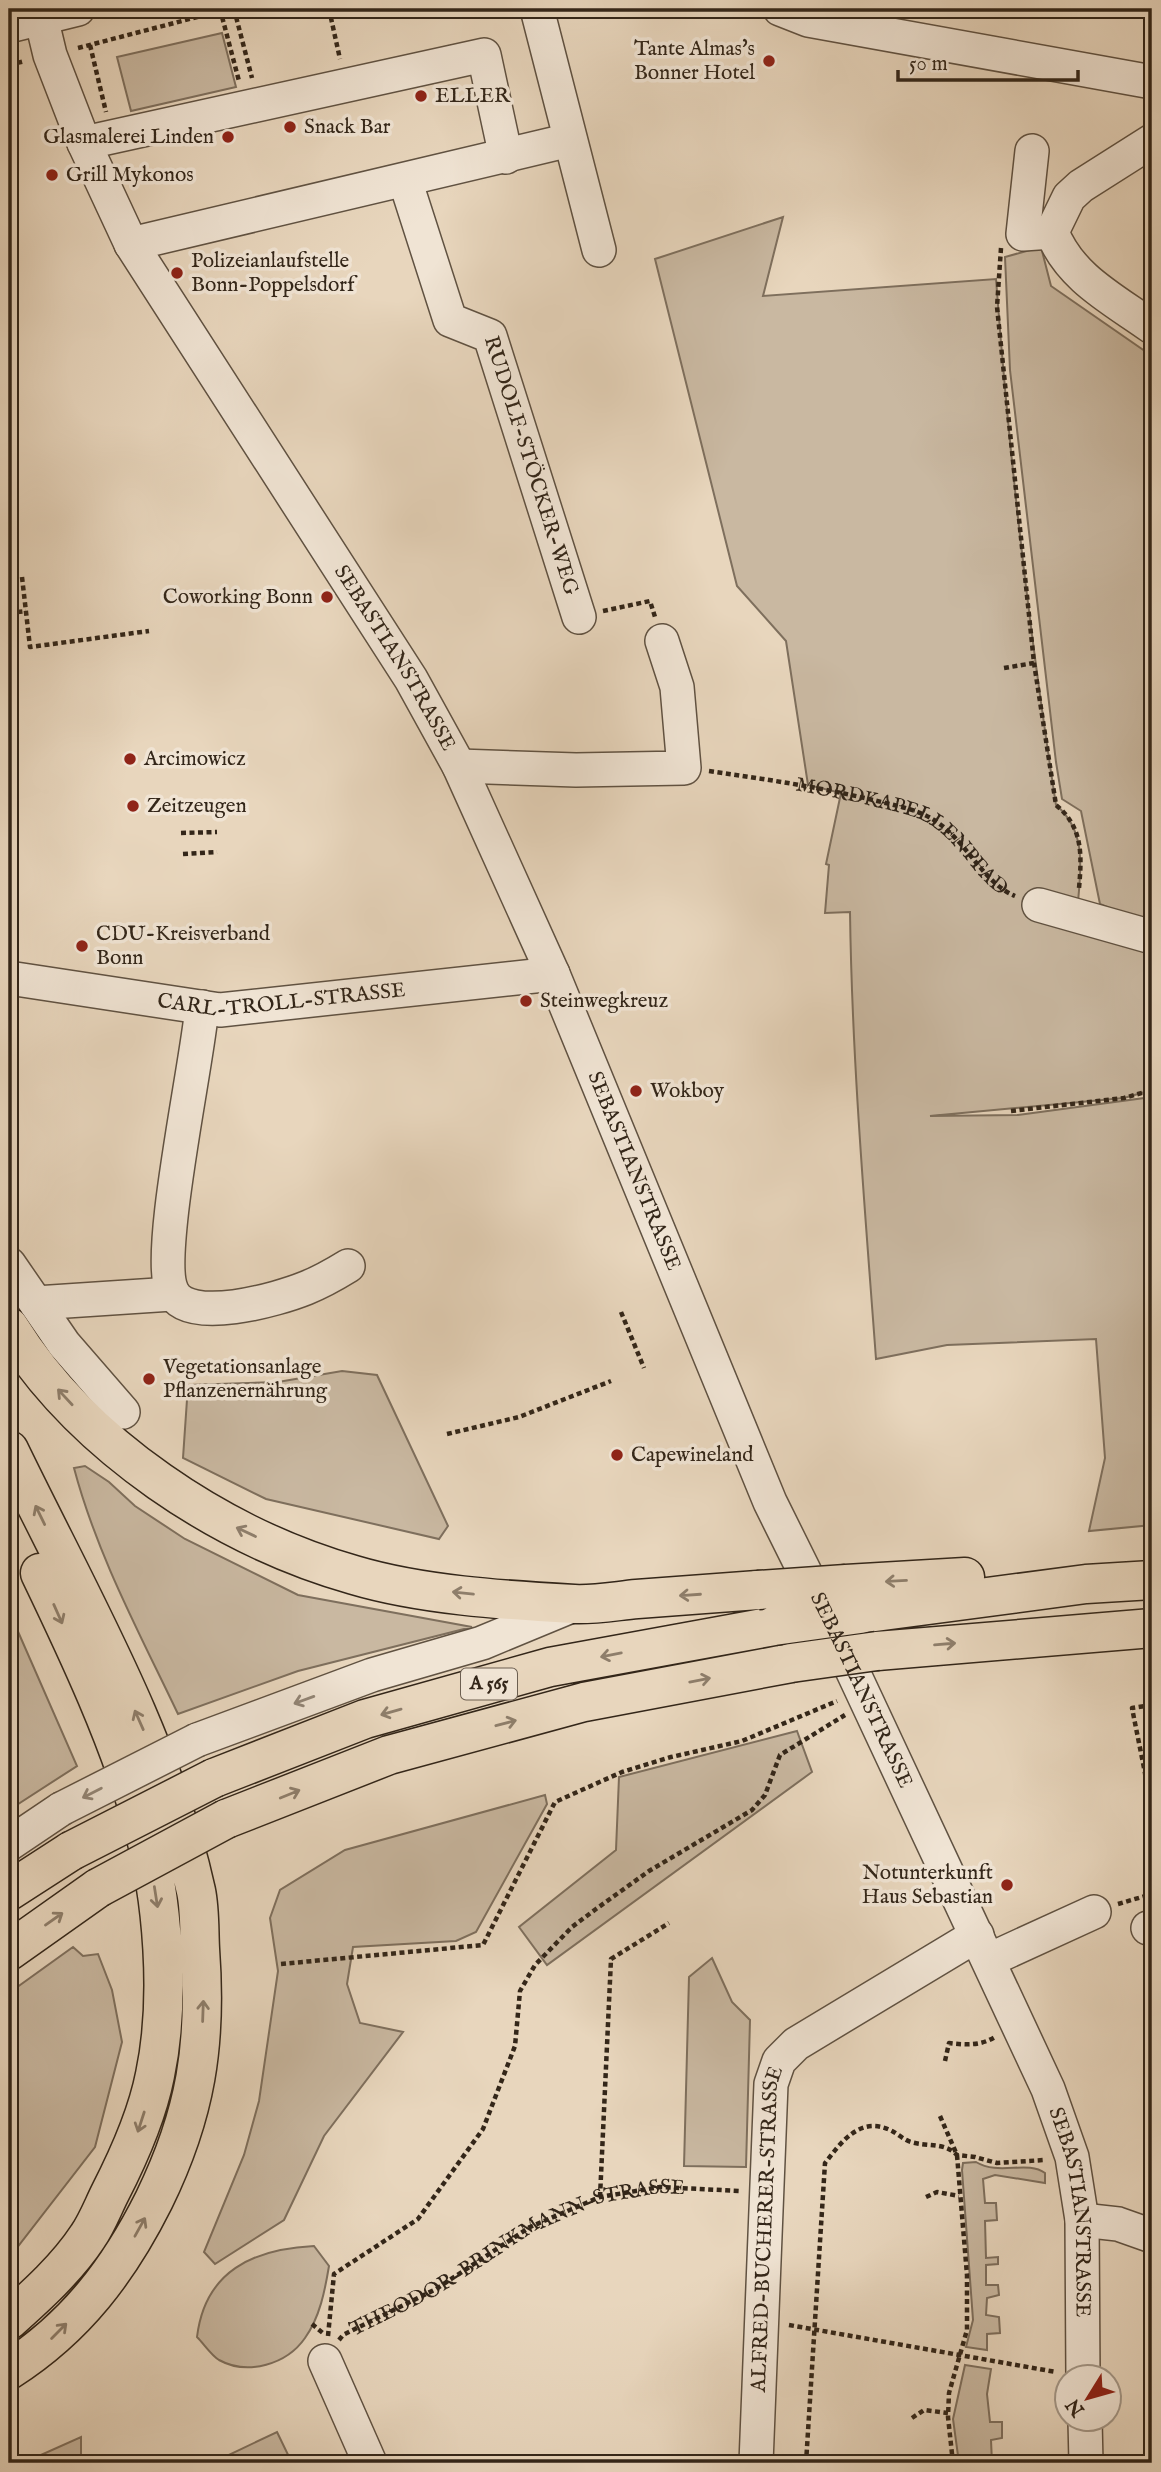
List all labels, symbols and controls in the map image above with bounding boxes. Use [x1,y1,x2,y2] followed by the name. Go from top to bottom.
[634,36,755,87] place label: Tante Almas's Bonner Hotel
[898,38,1079,82] scale bar
[909,51,948,78] text: 50 m
[761,53,777,69] marker: Tante Almas's Bonner Hotel
[435,83,511,110] place label: ELLER
[413,88,429,104] marker: ELLER
[304,114,391,141] place label: Snack Bar
[282,119,298,135] marker: Snack Bar
[43,124,214,151] place label: Glasmalerei Linden
[220,129,236,145] marker: Glasmalerei Linden
[66,162,194,189] place label: Grill Mykonos
[44,167,60,183] marker: Grill Mykonos
[191,248,358,299] place label: Polizeianlaufstelle Bonn-Poppelsdorf
[169,265,185,281] marker: Polizeianlaufstelle Bonn-Poppelsdorf
[477,333,585,599] street label: RUDOLF-STÖCKER-WEG
[328,560,462,756] street label: SEBASTIANSTRASSE
[163,584,313,611] place label: Coworking Bonn
[319,589,335,605] marker: Coworking Bonn
[143,746,246,773] place label: Arcimowicz
[122,751,138,767] marker: Arcimowicz
[794,771,1014,902] street label: MORDKAPELLENPFAD
[147,793,247,820] place label: Zeitzeugen
[125,798,141,814] marker: Zeitzeugen
[96,921,271,972] place label: CDU-Kreisverband Bonn
[74,938,90,954] marker: CDU-Kreisverband Bonn
[155,977,407,1024] street label: CARL-TROLL-STRASSE
[540,988,668,1015] place label: Steinwegkreuz
[518,993,534,1009] marker: Steinwegkreuz
[581,1067,687,1275] street label: SEBASTIANSTRASSE
[650,1078,725,1105] place label: Wokboy
[628,1083,644,1099] marker: Wokboy
[162,1354,328,1405] place label: Vegetationsanlage Pflanzenernährung
[141,1371,157,1387] marker: Vegetationsanlage Pflanzenernährung
[57,1388,73,1406] one-way arrow
[631,1442,754,1469] place label: Capewineland
[609,1447,625,1463] marker: Capewineland
[33,1505,47,1526] one-way arrow
[236,1525,257,1539] one-way arrow
[885,1575,908,1588] one-way arrow
[452,1586,475,1599] one-way arrow
[804,1588,919,1792] street label: SEBASTIANSTRASSE
[679,1589,702,1602] one-way arrow
[53,1603,66,1624] one-way arrow
[933,1637,956,1650] one-way arrow
[600,1649,623,1663] one-way arrow
[461,1668,517,1700] road number: A 565
[688,1672,711,1686] one-way arrow
[294,1695,316,1707] one-way arrow
[380,1706,402,1719] one-way arrow
[132,1710,145,1731] one-way arrow
[494,1716,517,1729] one-way arrow
[278,1786,300,1799] one-way arrow
[82,1787,103,1801] one-way arrow
[862,1860,993,1911] place label: Notunterkunft Haus Sebastian
[999,1877,1015,1893] marker: Notunterkunft Haus Sebastian
[150,1886,163,1908] one-way arrow
[43,1912,63,1926] one-way arrow
[196,2000,209,2023] one-way arrow
[745,2063,790,2394] street label: ALFRED-BUCHERER-STRASSE
[1042,2103,1096,2317] street label: SEBASTIANSTRASSE
[134,2111,146,2133] one-way arrow
[345,2173,685,2343] street label: THEODOR-BRINKMANN-STRASSE
[134,2217,147,2238] one-way arrow
[51,2322,68,2339] one-way arrow
[1052,2364,1122,2434] north arrow
[1061,2393,1091,2422] text: N

